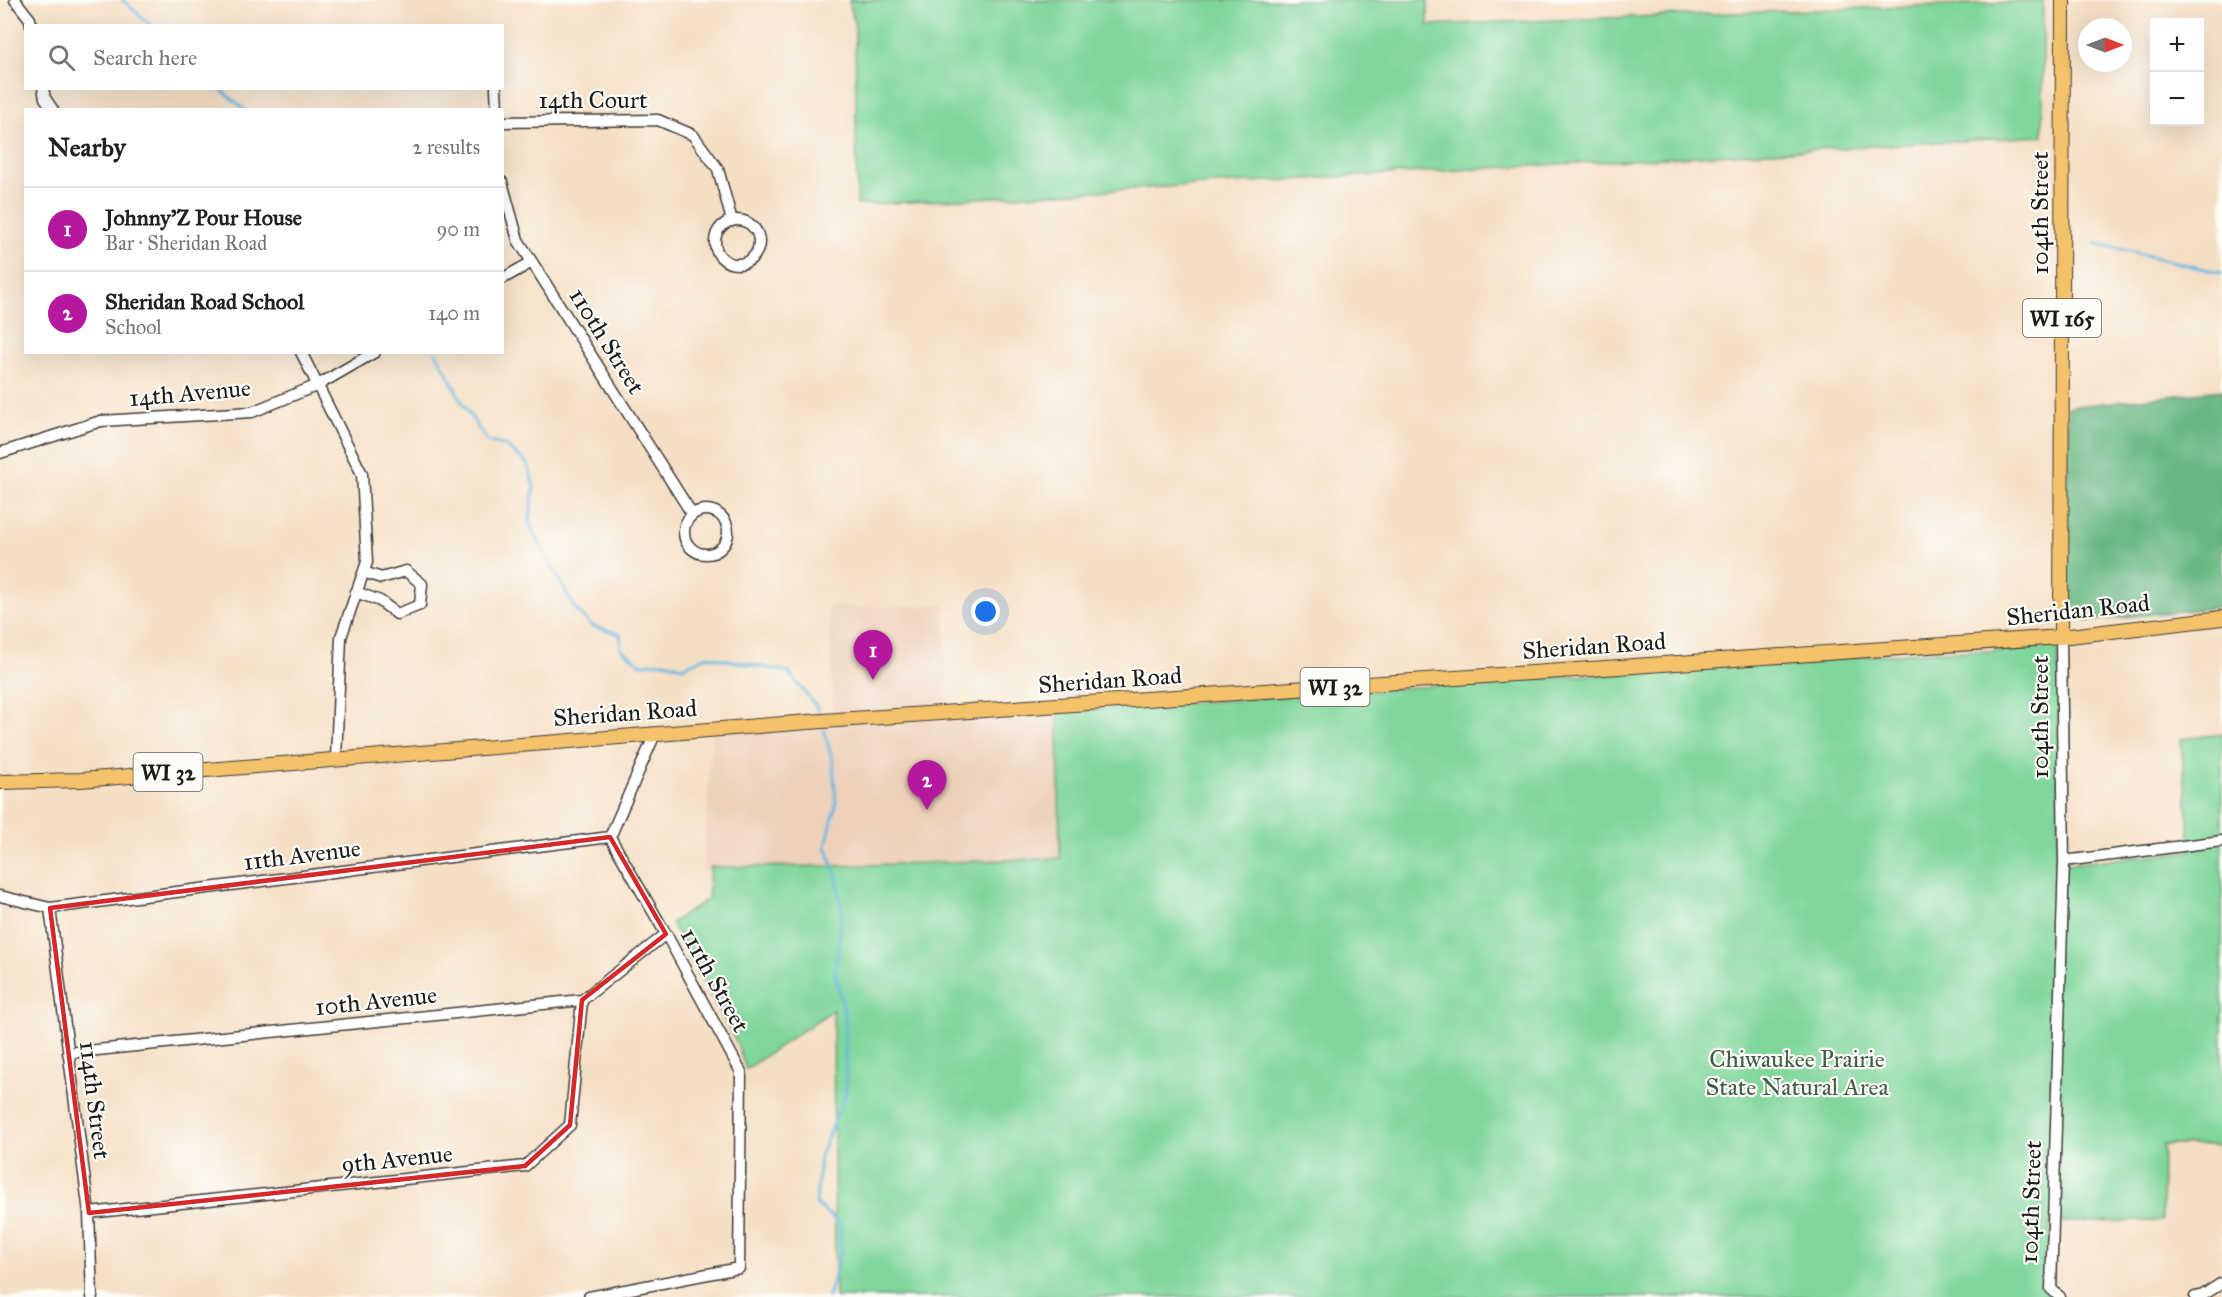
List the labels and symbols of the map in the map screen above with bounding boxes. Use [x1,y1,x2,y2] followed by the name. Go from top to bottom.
[2078,18,2132,72] north arrow
[539,85,648,115] street label: 14th Court
[2025,151,2055,275] street label: 104th Street
[563,282,652,400] street label: 110th Street
[2023,299,2101,337] road number: WI 165
[128,373,252,413] street label: 14th Avenue
[2005,588,2151,632] street label: Sheridan Road
[971,597,1000,626] your location
[1521,626,1667,666] street label: Sheridan Road
[854,630,892,680] pin: 1
[2025,655,2055,779] street label: 104th Street
[1037,660,1183,700] street label: Sheridan Road
[1300,668,1370,706] road number: WI 32
[552,693,698,733] street label: Sheridan Road
[134,753,202,791] road number: WI 32
[908,760,946,810] pin: 2
[242,833,362,877] street label: 11th Avenue
[674,922,756,1038] street label: 111th Street
[314,980,438,1022] street label: 10th Avenue
[73,1039,117,1161] street label: 114th Street
[1705,1044,1889,1102] park label: Chiwaukee Prairie State Natural Area
[340,1138,454,1180] street label: 9th Avenue
[2014,1139,2048,1264] street label: 104th Street

